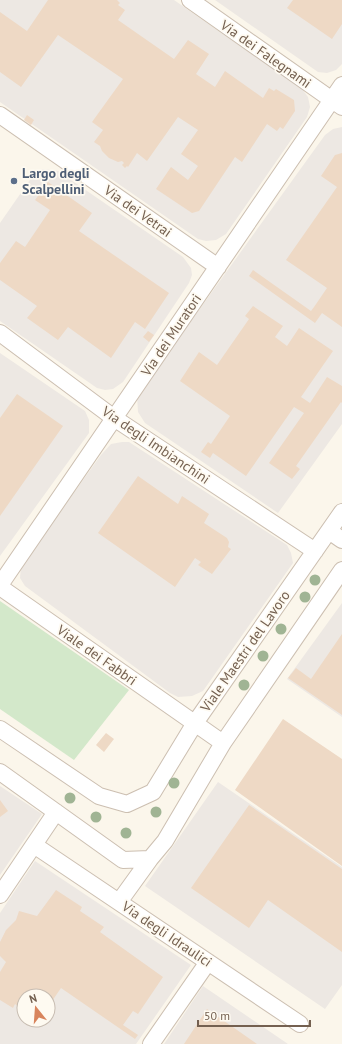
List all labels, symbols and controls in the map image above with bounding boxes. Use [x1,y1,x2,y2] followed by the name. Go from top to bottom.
[216,15,315,92] street label: Via dei Falegnami
[22,164,90,198] place label: Largo degli Scalpellini
[9,176,19,186] marker: Largo degli Scalpellini
[100,181,175,241] street label: Via dei Vetrai
[136,290,205,380] street label: Via dei Muratori
[98,402,213,488] street label: Via degli Imbianchini
[196,587,294,716] street label: Viale Maestri del Lavoro
[53,620,140,689] street label: Viale dei Fabbri
[118,897,215,971] street label: Via degli Idraulici
[16,988,56,1028] north arrow
[28,991,39,1006] text: N
[198,1002,310,1028] scale bar
[204,1008,230,1023] text: 50 m

